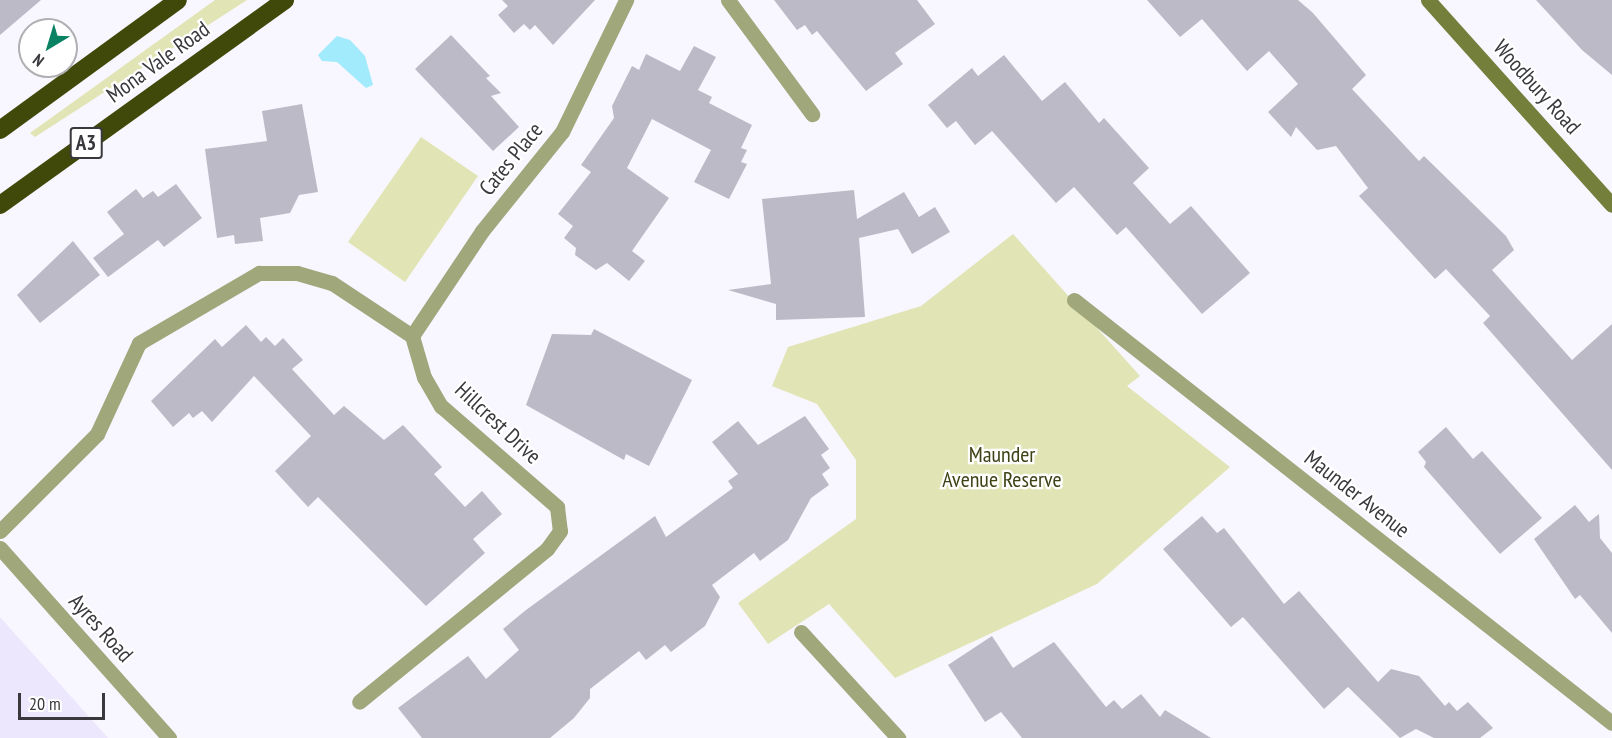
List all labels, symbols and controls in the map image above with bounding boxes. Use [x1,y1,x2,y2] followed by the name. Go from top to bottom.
[101,16,215,108] street label: Mona Vale Road
[18,18,78,78] north arrow
[1488,34,1586,140] street label: Woodbury Road
[29,50,48,71] text: N
[474,117,548,201] street label: Cates Place
[70,125,103,161] road number: A3
[450,377,546,469] street label: Hillcrest Drive
[942,441,1062,493] park label: Maunder Avenue Reserve
[1299,445,1415,543] street label: Maunder Avenue
[64,588,138,668] street label: Ayres Road
[21,681,108,719] scale bar
[29,692,61,715] text: 20 m

